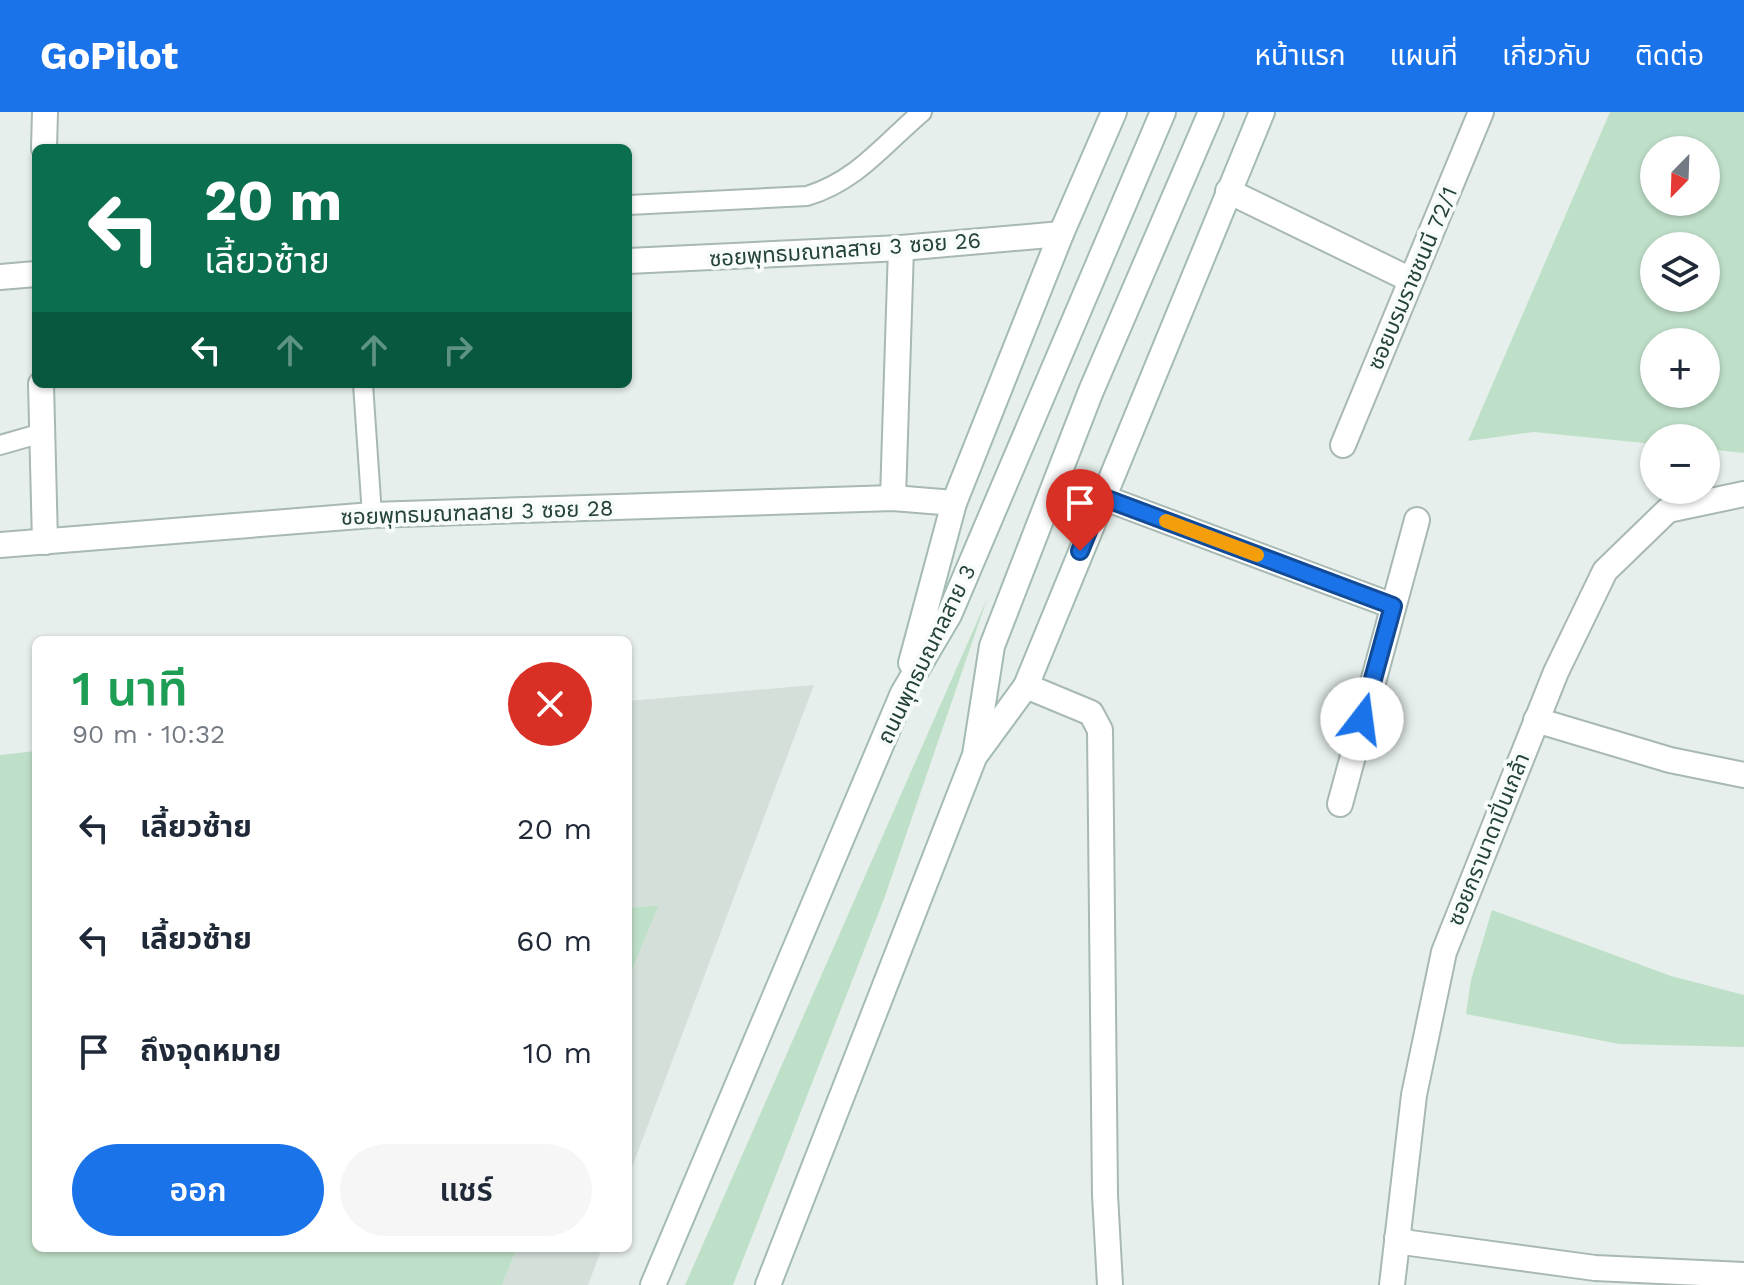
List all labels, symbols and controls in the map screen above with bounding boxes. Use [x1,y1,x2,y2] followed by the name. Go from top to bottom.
[40,34,178,78] text: GoPilot
[1255,39,1346,72] text: หน้าแรก
[1390,39,1458,72] text: แผนที่
[1502,39,1591,72] text: เกี่ยวกับ
[1635,39,1704,72] text: ติดต่อ
[1640,136,1720,216] north arrow
[1640,136,1720,504] map controls
[204,168,342,234] text: 20 m
[72,176,176,280] icon: left
[1363,183,1462,373] street label: ซอยบรมราชชนนี 72/1
[708,228,982,272] street label: ซอยพุทธมณฑลสาย 3 ซอย 26
[1640,232,1720,312] button: layers
[204,240,330,282] text: เลี้ยวซ้าย
[184,328,228,372] icon: left
[268,328,312,372] icon: ahead
[352,328,396,372] icon: ahead
[436,328,480,372] icon: right
[1640,328,1720,408] button: +
[1640,424,1720,504] button: −
[1046,469,1114,551] pin
[1058,481,1102,525] icon: arrive
[340,495,614,531] street label: ซอยพุทธมณฑลสาย 3 ซอย 28
[872,561,981,748] street label: ถนนพุทธมณฑลสาย 3
[72,660,188,717] text: 1 นาที
[508,662,592,746] button: close
[1320,677,1404,761] position arrow
[72,719,225,749] text: 90 m · 10:32
[1441,749,1534,929] street label: ซอยกรานาดาปิ่นเกล้า
[72,806,116,850] icon: left
[140,809,252,844] text: เลี้ยวซ้าย
[517,811,592,846] text: 20 m
[72,918,116,962] icon: left
[140,921,252,956] text: เลี้ยวซ้าย
[516,923,592,958] text: 60 m
[72,1030,116,1074] icon: arrive
[140,1033,281,1068] text: ถึงจุดหมาย
[523,1035,592,1070] text: 10 m
[72,1144,324,1236] button: ออก
[340,1144,592,1236] button: แชร์

